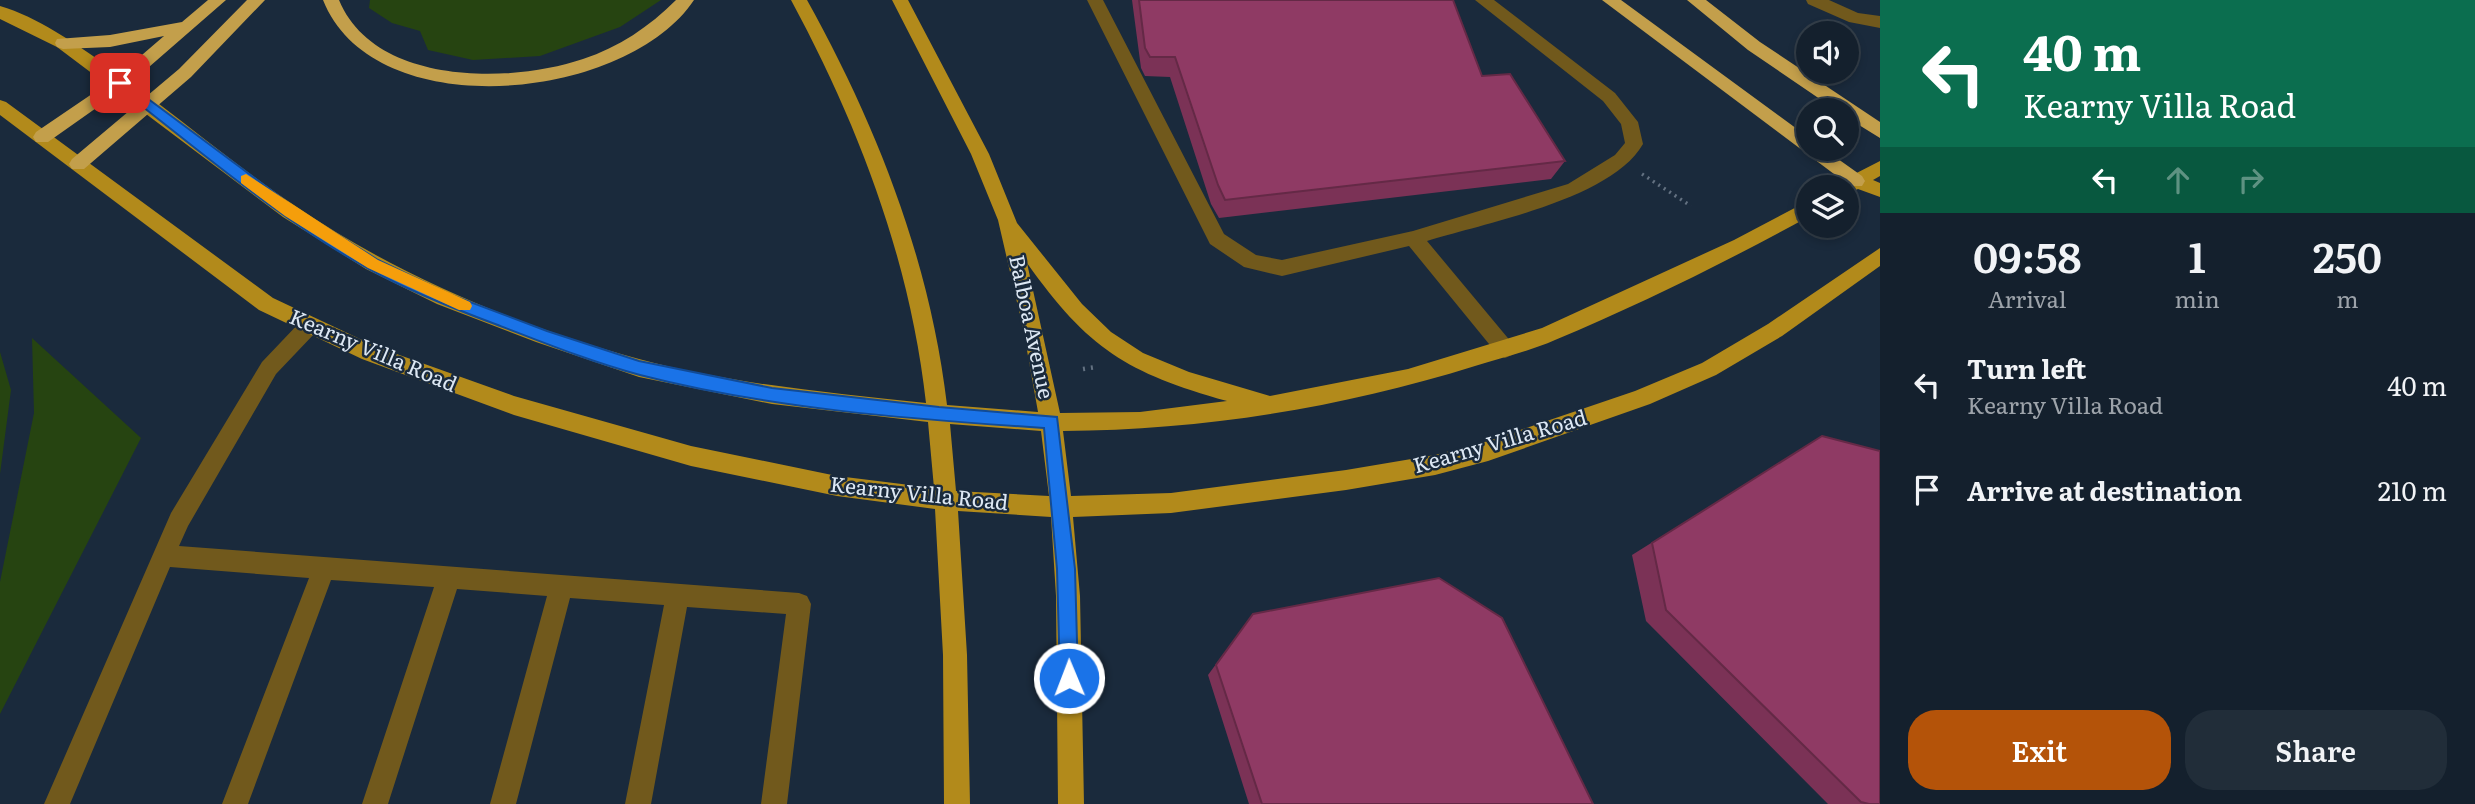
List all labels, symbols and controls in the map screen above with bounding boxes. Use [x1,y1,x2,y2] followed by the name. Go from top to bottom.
[2023,13,2141,86] text: 40 m
[1796,21,1859,238] map controls
[1796,21,1859,84] button: sound
[1908,28,1999,119] icon: left
[90,53,150,113] pin
[101,64,139,102] icon: arrive
[2023,80,2296,128] text: Kearny Villa Road
[1796,98,1859,161] button: search
[2086,161,2124,199] icon: left
[2159,161,2197,199] icon: ahead
[2232,161,2270,199] icon: right
[1796,175,1859,238] button: layers
[1973,224,2082,286] text: 09:58
[2189,224,2206,286] text: 1
[2313,224,2382,286] text: 250
[1003,252,1064,401] street label: Balboa Avenue
[1988,281,2067,315] text: Arrival
[2175,281,2220,315] text: min
[2336,281,2359,315] text: m
[285,299,463,398] street label: Kearny Villa Road
[1967,348,2086,387] text: Turn left
[2387,365,2447,404] text: 40 m
[1908,366,1946,404] icon: left
[1967,387,2163,421] text: Kearny Villa Road
[1409,400,1590,479] street label: Kearny Villa Road
[829,467,1010,516] street label: Kearny Villa Road
[1967,470,2242,509] text: Arrive at destination
[2378,470,2447,509] text: 210 m
[1908,471,1946,509] icon: arrive
[1032,641,1106,715] position arrow
[1908,710,2171,790] button: Exit
[2185,710,2447,790] button: Share

